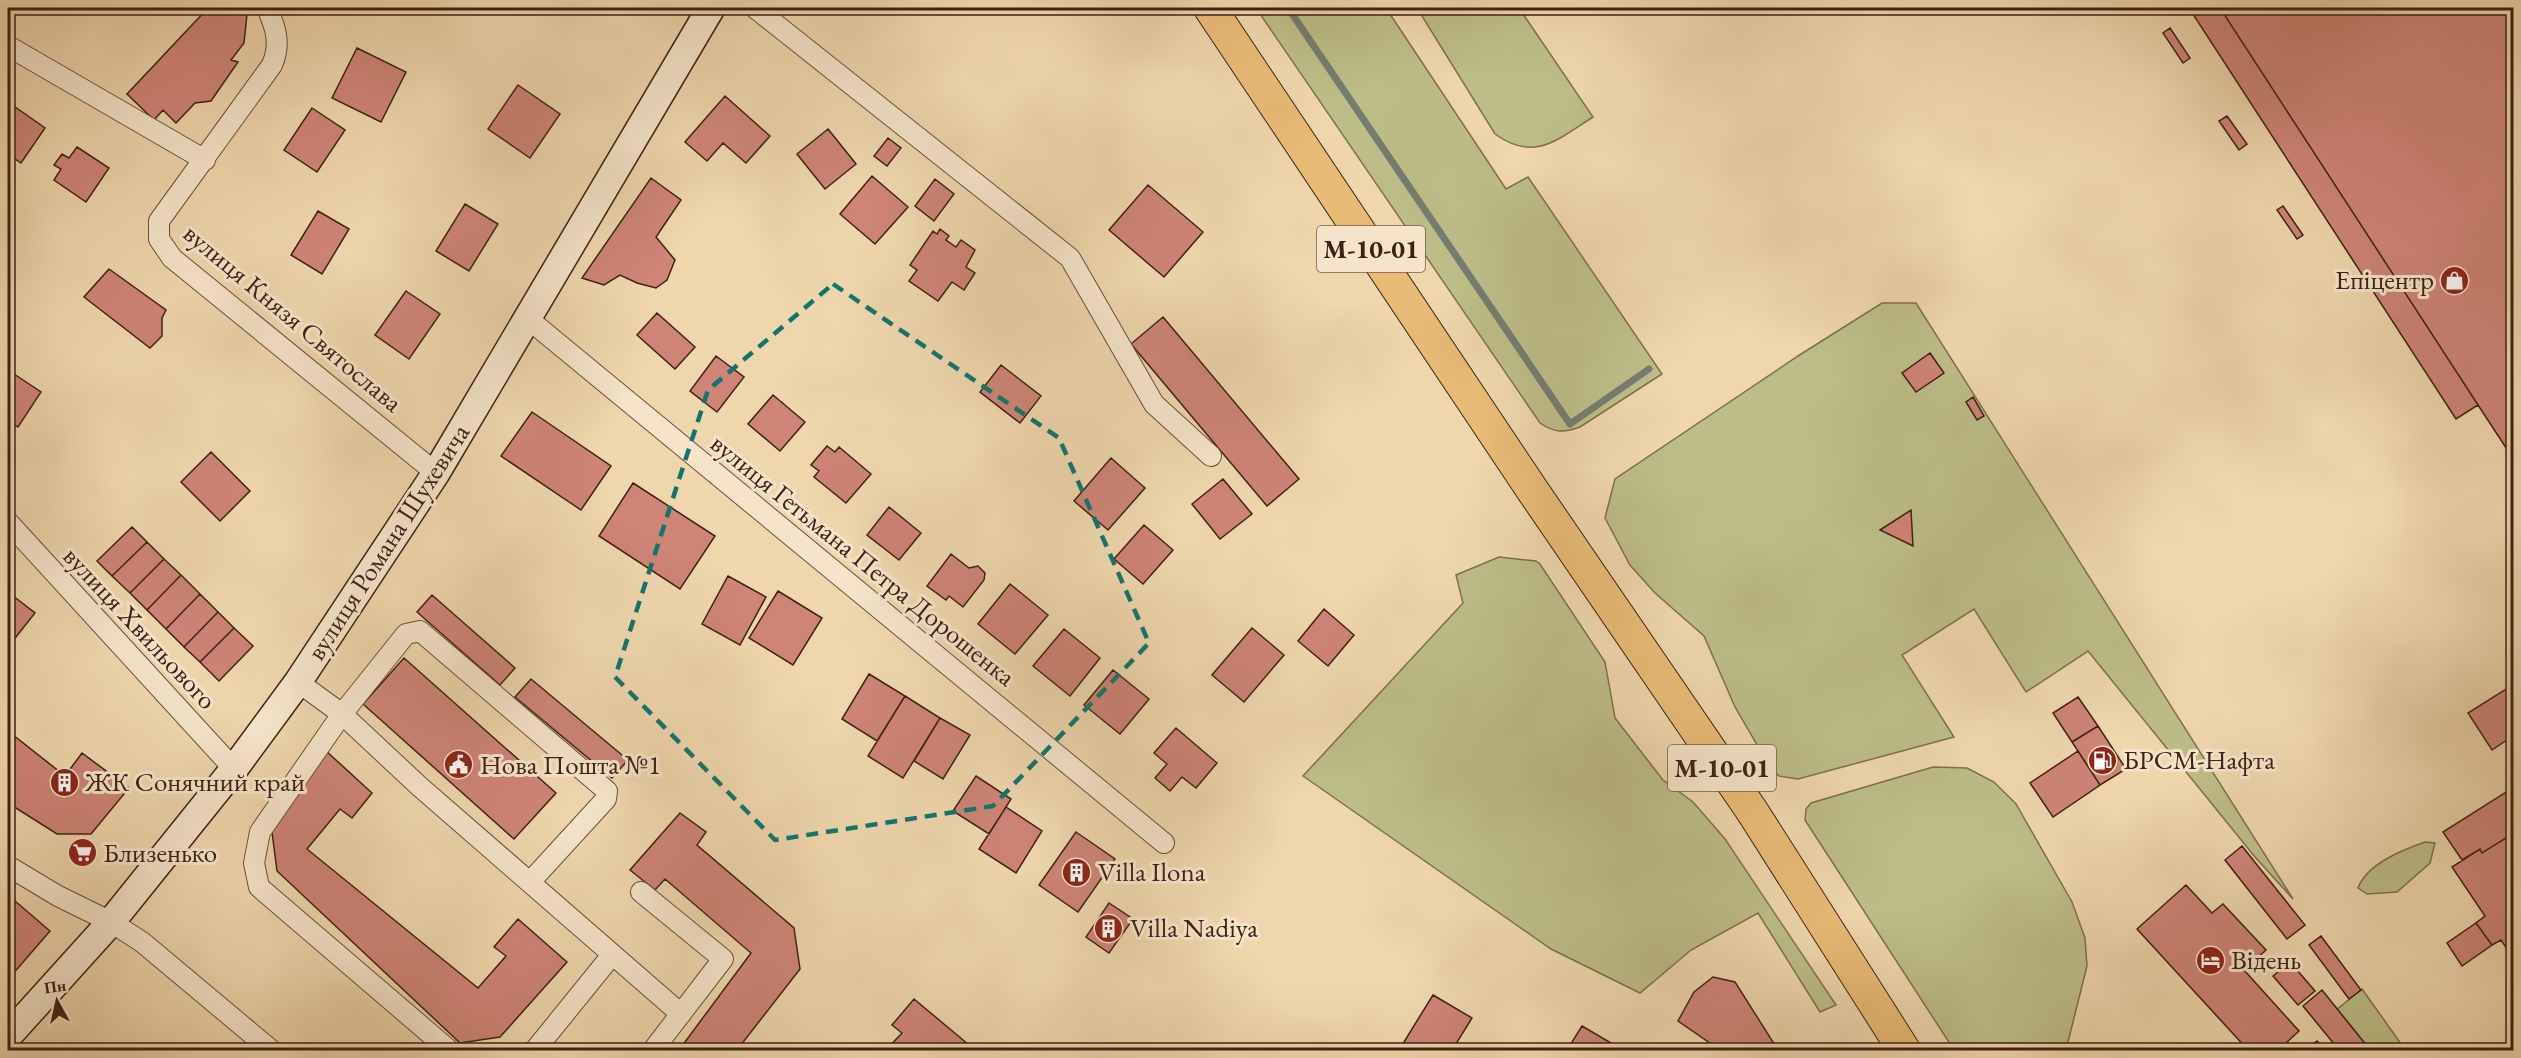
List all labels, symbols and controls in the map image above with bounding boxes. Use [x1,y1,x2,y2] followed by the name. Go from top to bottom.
[176,216,410,420] street label: вулиця Князя Святослава
[1317,226,1425,272] road number: М-10-01
[2335,262,2434,297] place label: Епіцентр
[2439,264,2471,296] shop icon: Епіцентр
[298,417,477,667] street label: вулиця Романа Шухевича
[704,426,1023,694] street label: вулиця Гетьмана Петра Дорошенка
[56,539,225,717] street label: вулиця Хвильового
[2123,742,2275,777] place label: БРСМ-Нафта
[2086,744,2118,776] fuel station icon: БРСМ-Нафта
[1668,745,1776,791] road number: М-10-01
[480,747,661,782] place label: Нова Пошта №1
[443,749,475,781] public building icon: Нова Пошта №1
[84,764,305,799] place label: ЖК Сонячний край
[48,766,80,798] building icon: ЖК Сонячний край
[103,835,217,870] place label: Близенько
[66,837,98,869] supermarket icon: Близенько
[1098,854,1206,889] place label: Villa Ilona
[1061,856,1093,888] building icon: Villa Ilona
[1130,910,1258,945] place label: Villa Nadiya
[1093,912,1125,944] building icon: Villa Nadiya
[2231,942,2301,977] place label: Відень
[2194,944,2226,976] hotel icon: Відень
[27,971,87,1031] north arrow
[43,975,67,999] text: Пн

